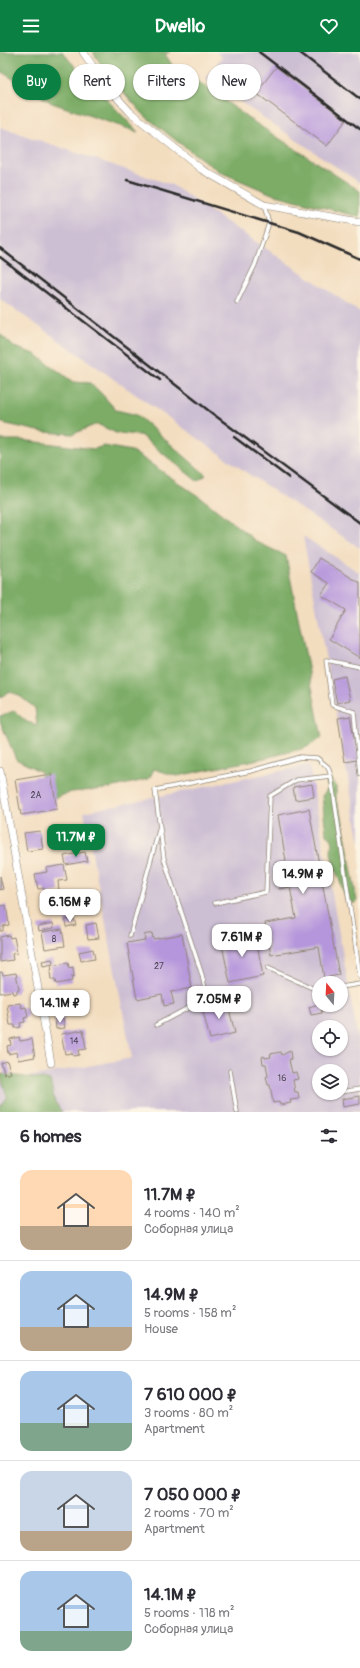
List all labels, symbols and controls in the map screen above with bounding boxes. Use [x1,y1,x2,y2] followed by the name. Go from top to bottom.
[20,15,42,37] icon: menu
[155,15,205,38] text: Dwello
[318,15,340,37] icon: heart
[12,64,61,100] chip: Buy
[69,64,125,100] chip: Rent
[133,64,199,100] chip: Filters
[207,64,261,100] chip: New
[31,790,42,801] house number: 2А
[39,824,113,858] pin: 11.7M ₽
[56,829,96,845] text: 11.7M ₽
[266,861,340,895] pin: 14.9M ₽
[282,866,324,882] text: 14.9M ₽
[33,889,107,923] pin: 6.16M ₽
[48,894,92,910] text: 6.16M ₽
[205,924,279,958] pin: 7.61M ₽
[221,929,263,945] text: 7.61M ₽
[52,934,57,945] house number: 8
[154,961,164,972] house number: 27
[312,976,348,1012] north arrow
[312,976,348,1100] map controls
[182,986,256,1020] pin: 7.05M ₽
[23,990,97,1024] pin: 14.1M ₽
[196,991,242,1007] text: 7.05M ₽
[40,995,80,1011] text: 14.1M ₽
[312,1020,348,1056] button: locate
[70,1036,79,1047] house number: 14
[312,1064,348,1100] button: layers
[278,1073,286,1084] house number: 16
[318,1125,340,1147] icon: filters
[20,1126,81,1147] text: 6 homes
[144,1184,196,1205] text: 11.7M ₽
[52,1186,100,1234] icon: home
[144,1205,240,1221] text: 4 rooms · 140 m²
[144,1221,233,1237] text: Соборная улица
[144,1284,199,1305] text: 14.9M ₽
[52,1287,100,1335] icon: home
[144,1305,236,1321] text: 5 rooms · 158 m²
[144,1321,178,1337] text: House
[144,1384,237,1405] text: 7 610 000 ₽
[52,1387,100,1435] icon: home
[144,1405,233,1421] text: 3 rooms · 80 m²
[144,1421,205,1437] text: Apartment
[144,1484,242,1505] text: 7 050 000 ₽
[52,1487,100,1535] icon: home
[144,1505,234,1521] text: 2 rooms · 70 m²
[144,1521,205,1537] text: Apartment
[144,1584,197,1605] text: 14.1M ₽
[52,1587,100,1635] icon: home
[144,1605,234,1621] text: 5 rooms · 118 m²
[144,1621,233,1637] text: Соборная улица

